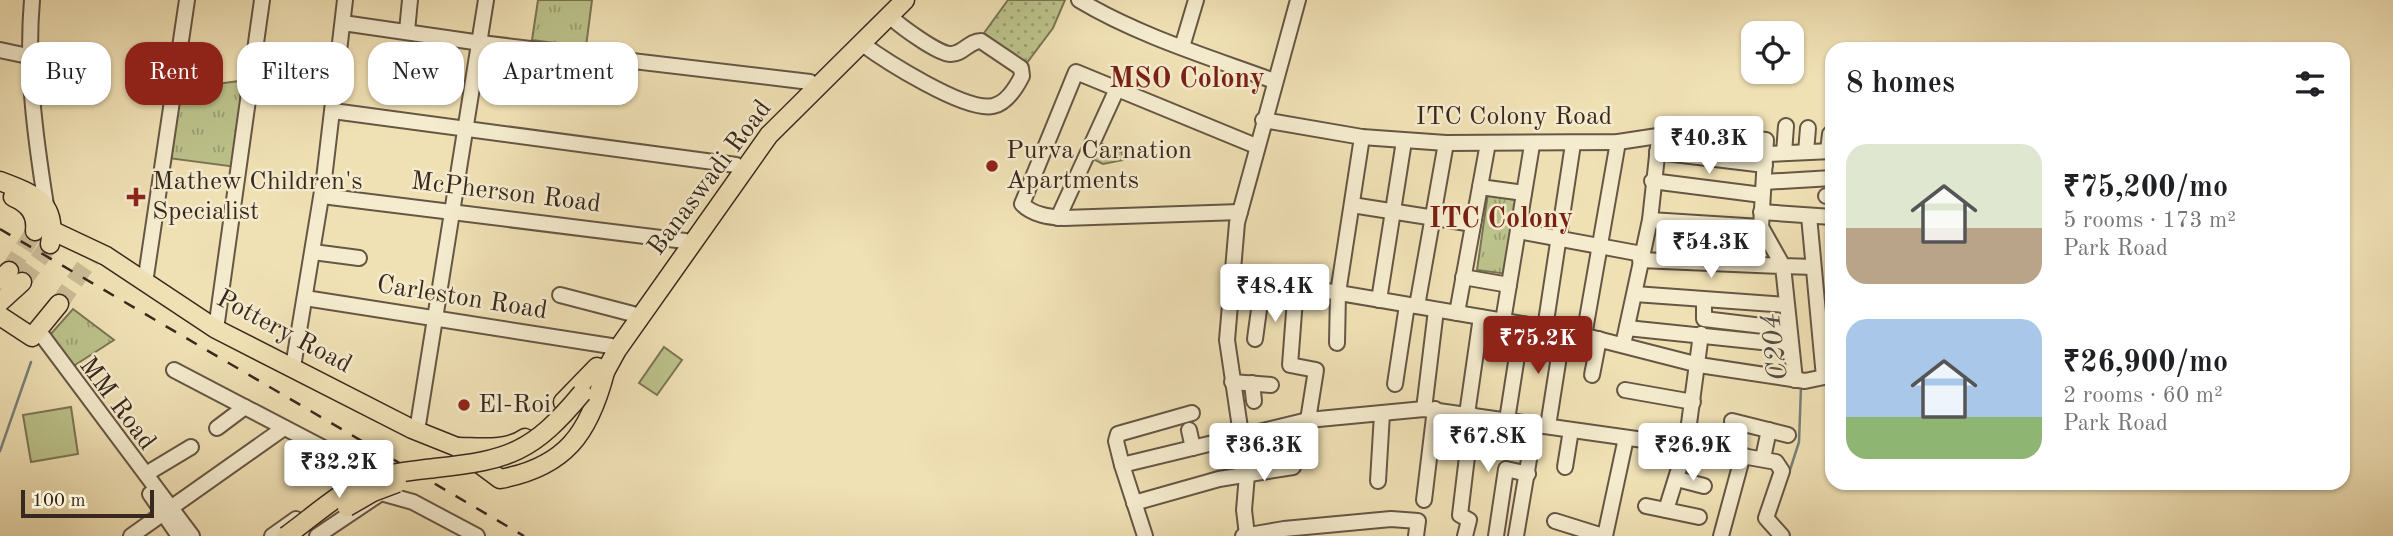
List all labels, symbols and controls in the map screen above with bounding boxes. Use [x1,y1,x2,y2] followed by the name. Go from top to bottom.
[1741,21,1804,84] map controls
[1741,21,1804,84] button: locate
[21,42,111,105] chip: Buy
[125,42,223,105] chip: Rent
[237,42,354,105] chip: Filters
[368,42,464,105] chip: New
[478,42,638,105] chip: Apartment
[2291,65,2329,103] icon: filters
[1109,66,1265,94] district label: MSO Colony
[1846,69,1955,99] text: 8 homes
[643,96,777,260] street label: Banaswadi Road
[1416,104,1612,130] street label: ITC Colony Road
[1652,116,1766,176] pin: ₹40.3K
[1670,127,1748,150] text: ₹40.3K
[1006,138,1192,194] place label: Purva Carnation Apartments
[984,158,1000,174] marker: Purva Carnation Apartments
[410,168,602,218] street label: McPherson Road
[152,169,363,225] place label: Mathew Children's Specialist
[1902,172,1986,256] icon: home
[2063,173,2228,203] text: ₹75,200/mo
[126,187,146,207] marker: Mathew Children's Specialist
[1429,206,1573,234] district label: ITC Colony
[2063,209,2236,232] text: 5 rooms · 173 m²
[1654,220,1768,280] pin: ₹54.3K
[1672,231,1750,254] text: ₹54.3K
[2063,237,2168,260] text: Park Road
[1218,264,1332,324] pin: ₹48.4K
[375,272,549,324] street label: Carleston Road
[1236,275,1314,298] text: ₹48.4K
[212,286,356,378] street label: Pottery Road
[1758,312,1794,382] water label: C204
[1481,316,1595,376] pin: ₹75.2K
[1499,327,1577,350] text: ₹75.2K
[1902,347,1986,431] icon: home
[2063,348,2228,378] text: ₹26,900/mo
[74,353,160,455] street label: MM Road
[2063,384,2223,407] text: 2 rooms · 60 m²
[478,392,551,418] place label: El-Roi
[456,397,472,413] marker: El-Roi
[2063,412,2168,435] text: Park Road
[1431,414,1545,474] pin: ₹67.8K
[1207,424,1321,483] pin: ₹36.3K
[1636,424,1750,483] pin: ₹26.9K
[1449,425,1527,448] text: ₹67.8K
[1225,434,1303,457] text: ₹36.3K
[1654,434,1732,457] text: ₹26.9K
[282,440,396,500] pin: ₹32.2K
[300,451,378,474] text: ₹32.2K
[21,487,154,519] scale bar
[32,492,85,511] text: 100 m

